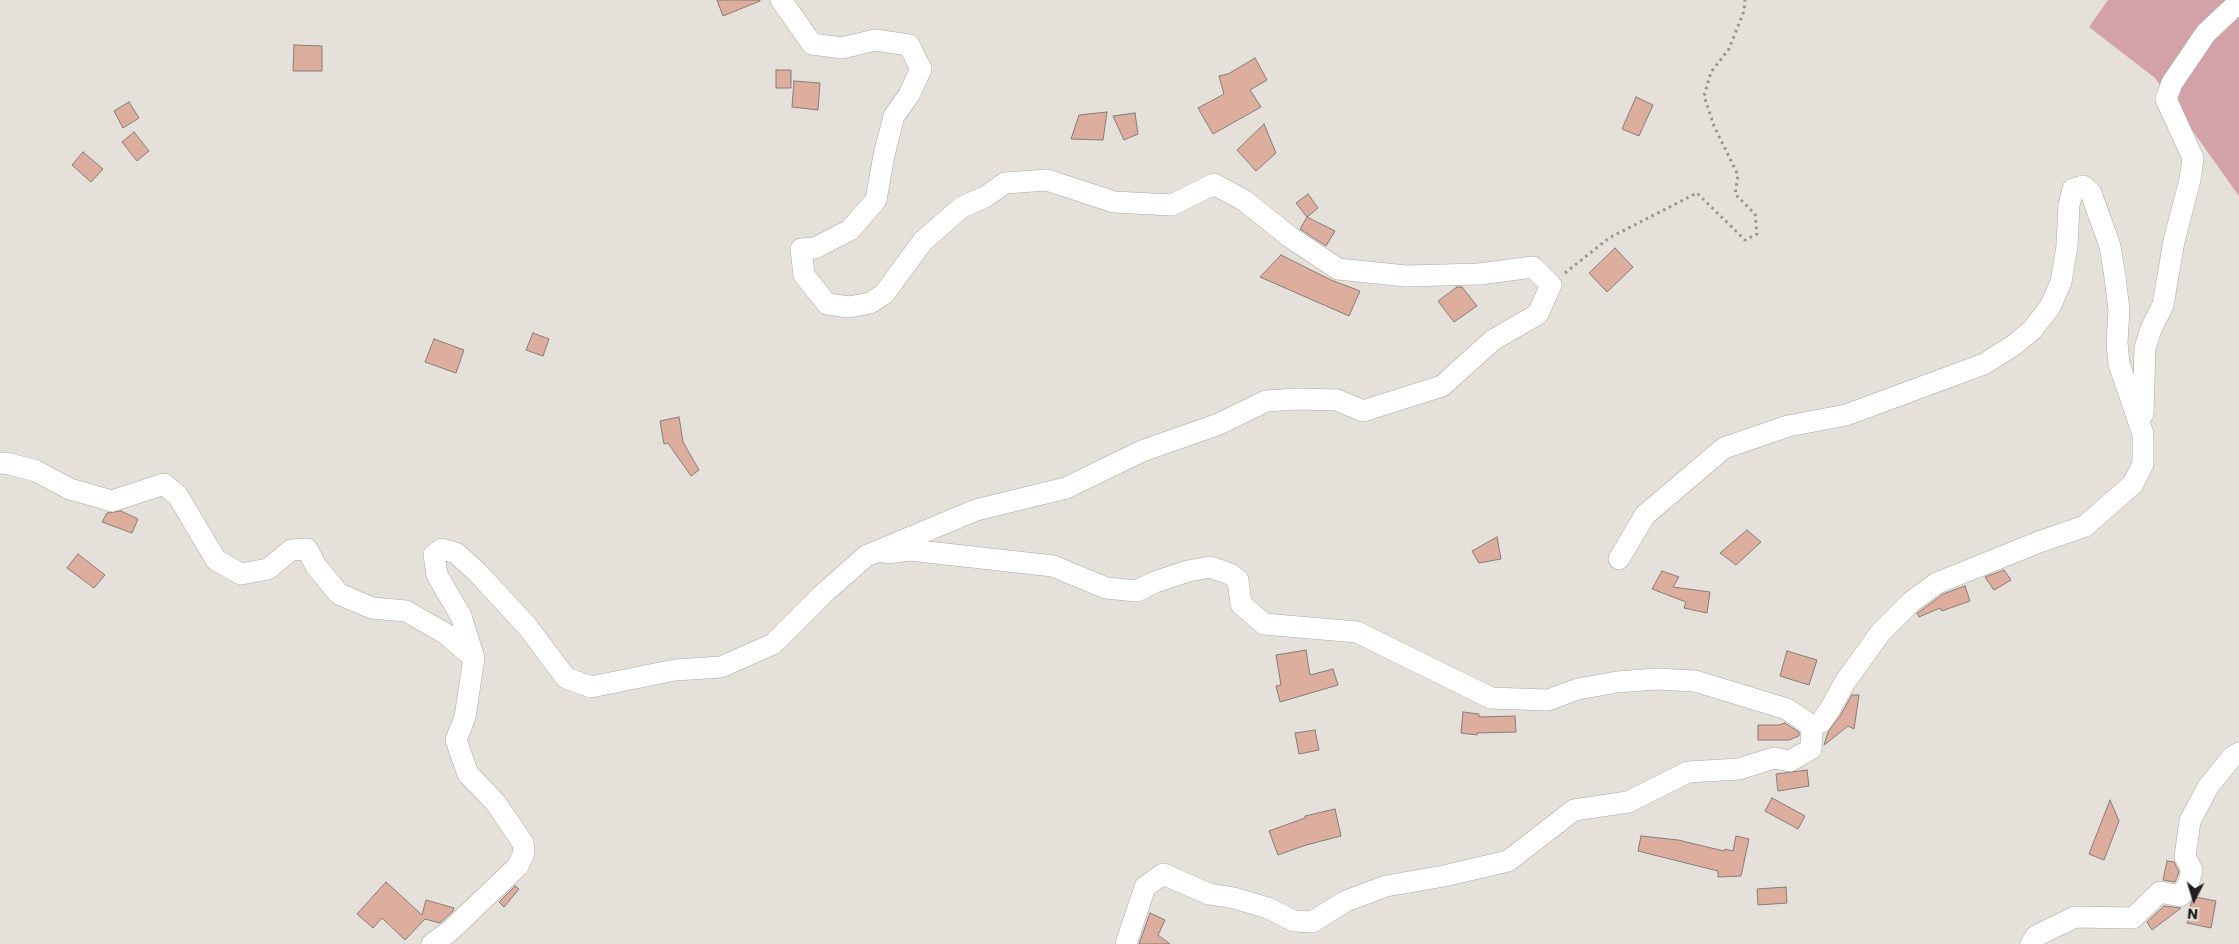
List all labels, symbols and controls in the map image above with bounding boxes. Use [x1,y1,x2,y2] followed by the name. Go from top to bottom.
[2169,874,2219,924] north arrow
[2187,904,2199,924] text: N

